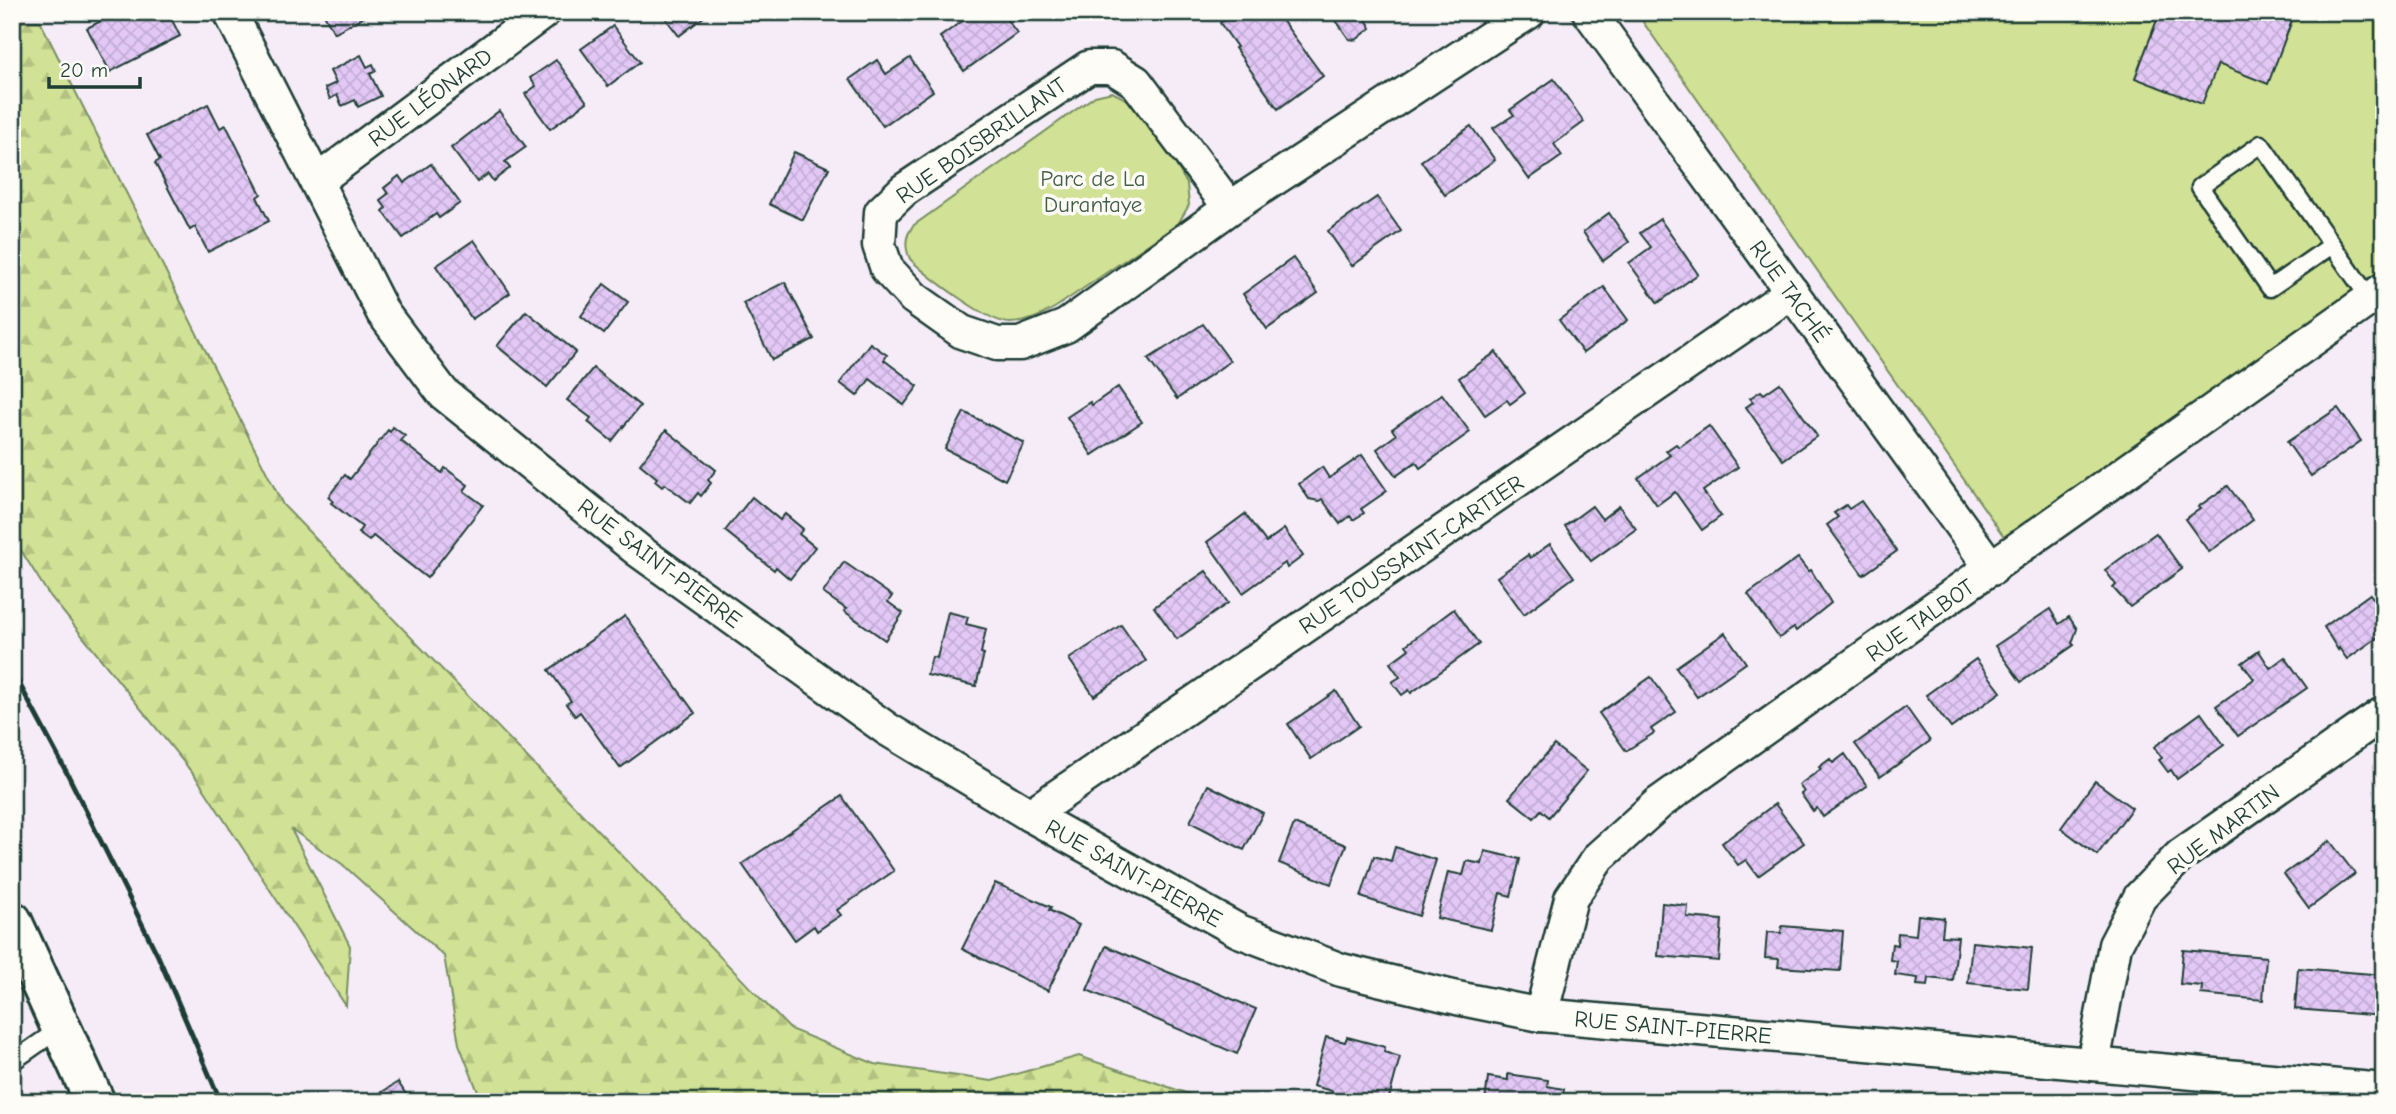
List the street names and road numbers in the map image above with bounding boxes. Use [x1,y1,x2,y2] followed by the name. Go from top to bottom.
[363,42,497,153] street label: RUE LÉONARD
[891,71,1072,209] street label: RUE BOISBRILLANT
[1744,235,1836,347] street label: RUE TACHÉ
[1294,469,1529,640] street label: RUE TOUSSAINT-CARTIER
[572,493,747,634] street label: RUE SAINT-PIERRE
[1861,573,1980,668] street label: RUE TALBOT
[2162,778,2285,880] street label: RUE MARTIN
[1041,814,1227,933] street label: RUE SAINT-PIERRE
[1573,1005,1773,1050] street label: RUE SAINT-PIERRE

